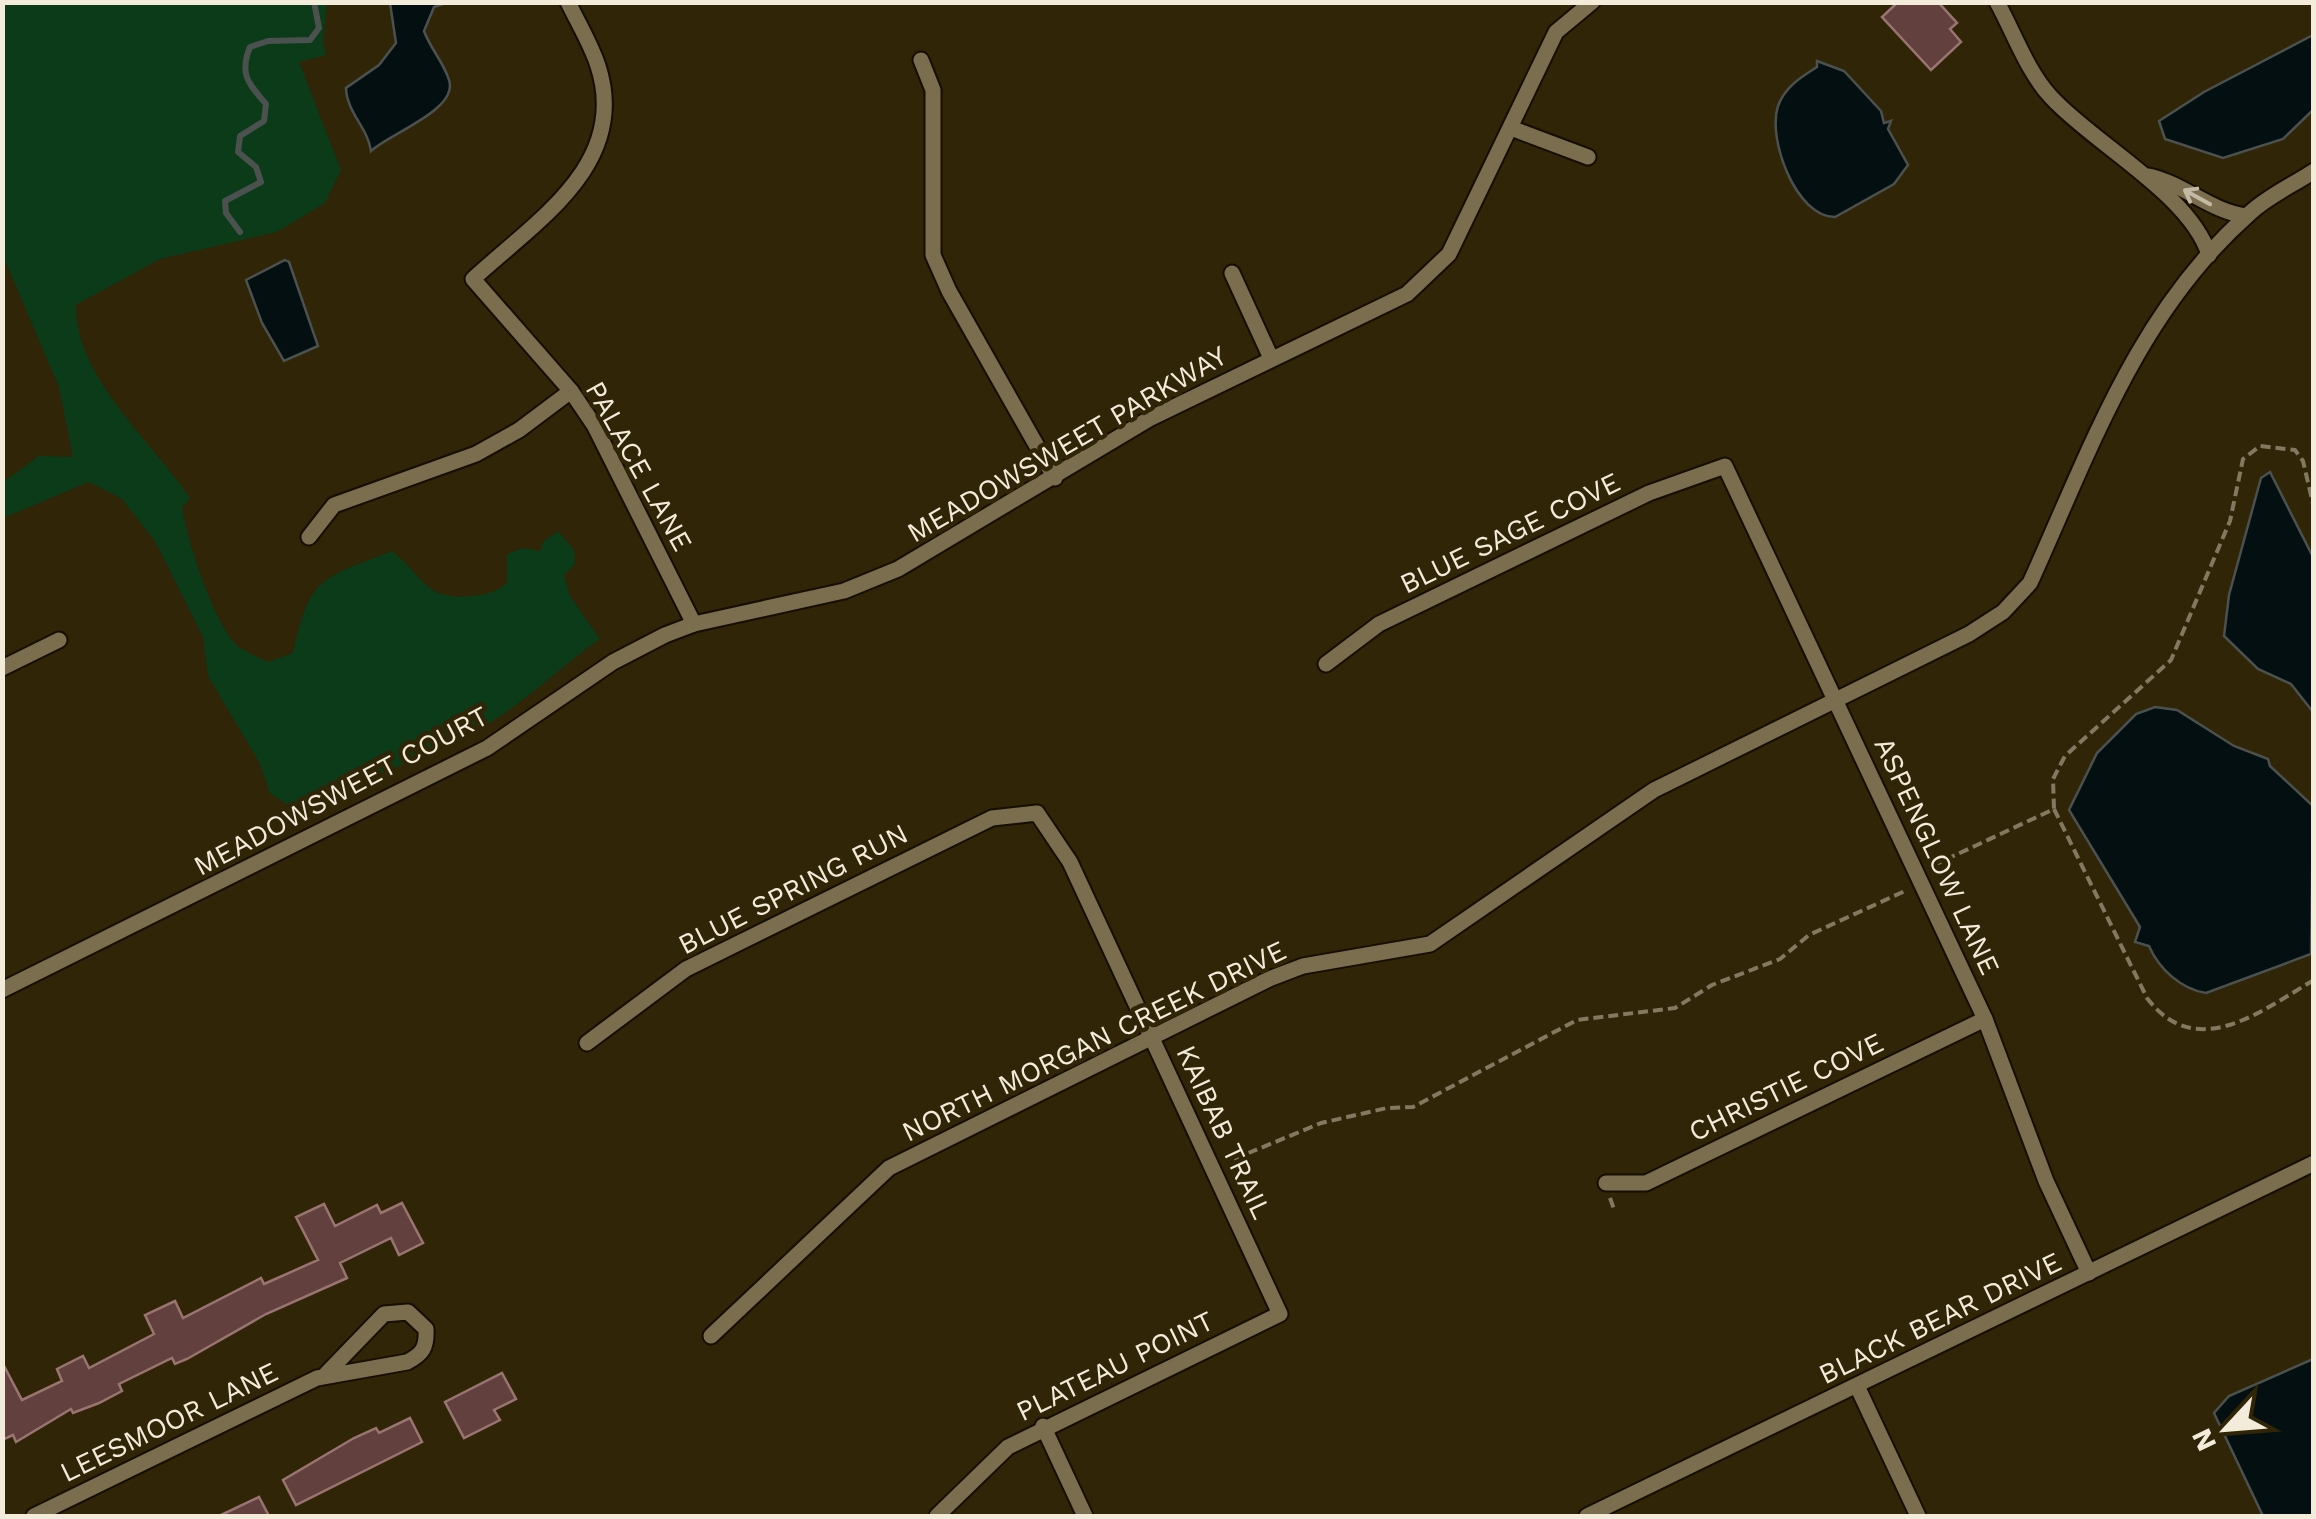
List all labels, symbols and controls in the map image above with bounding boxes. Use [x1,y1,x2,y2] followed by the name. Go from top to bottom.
[2183,187,2213,207] one-way arrow
[901,339,1233,549] street label: MEADOWSWEET PARKWAY
[579,375,699,557] street label: PALACE LANE
[1395,465,1625,601] street label: BLUE SAGE COVE
[188,699,494,883] street label: MEADOWSWEET COURT
[1867,732,2007,980] street label: ASPENGLOW LANE
[673,817,913,961] street label: BLUE SPRING RUN
[897,933,1291,1149] street label: NORTH MORGAN CREEK DRIVE
[1683,1026,1889,1148] street label: CHRISTIE COVE
[1169,1040,1279,1224] street label: KAIBAB TRAIL
[1813,1245,2067,1391] street label: BLACK BEAR DRIVE
[1011,1304,1219,1428] street label: PLATEAU POINT
[55,1355,283,1489] street label: LEESMOOR LANE
[2176,1379,2276,1479] north arrow
[2185,1423,2223,1456] text: N

